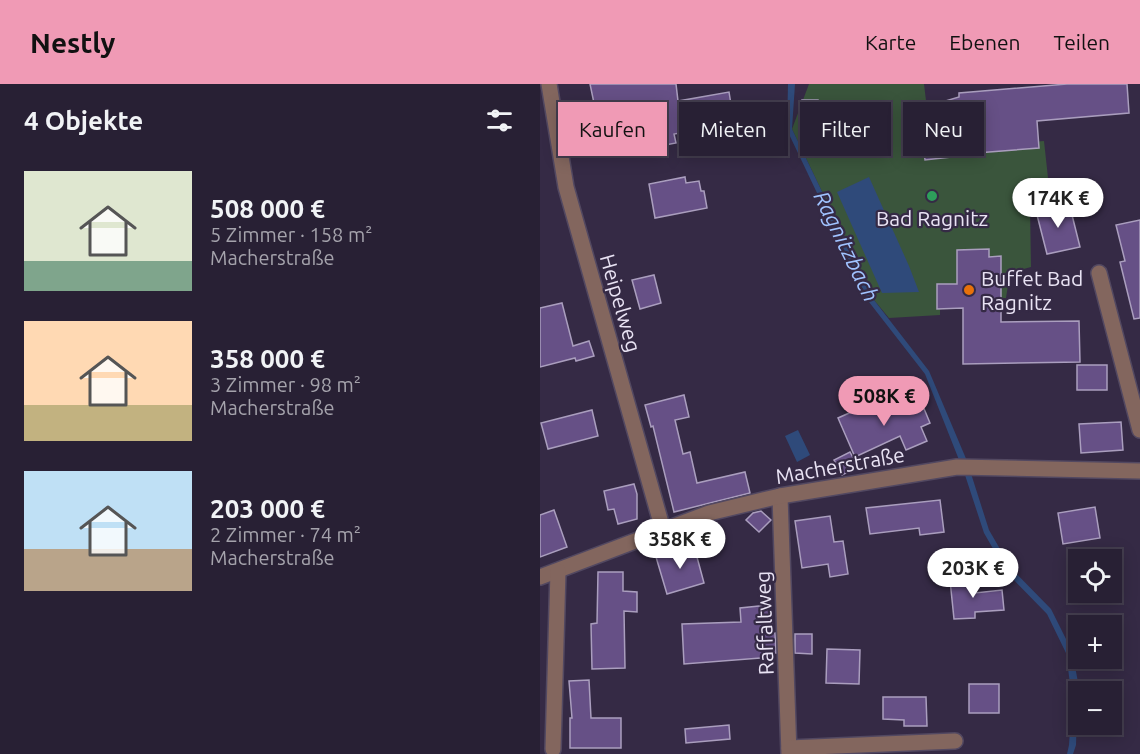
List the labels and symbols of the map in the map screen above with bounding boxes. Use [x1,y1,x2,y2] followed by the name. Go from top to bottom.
[1009,178,1107,229] pin: 174K €
[809,187,885,305] water label: Ragnitzbach
[925,189,939,203] marker: Bad Ragnitz
[876,206,988,230] place label: Bad Ragnitz
[596,251,646,355] street label: Heipelweg
[981,266,1083,314] place label: Buffet Bad Ragnitz
[962,283,976,297] marker: Buffet Bad Ragnitz
[835,376,933,427] pin: 508K €
[774,442,906,488] street label: Macherstraße
[631,519,729,570] pin: 358K €
[924,548,1022,599] pin: 203K €
[750,570,778,676] street label: Raffaltweg

